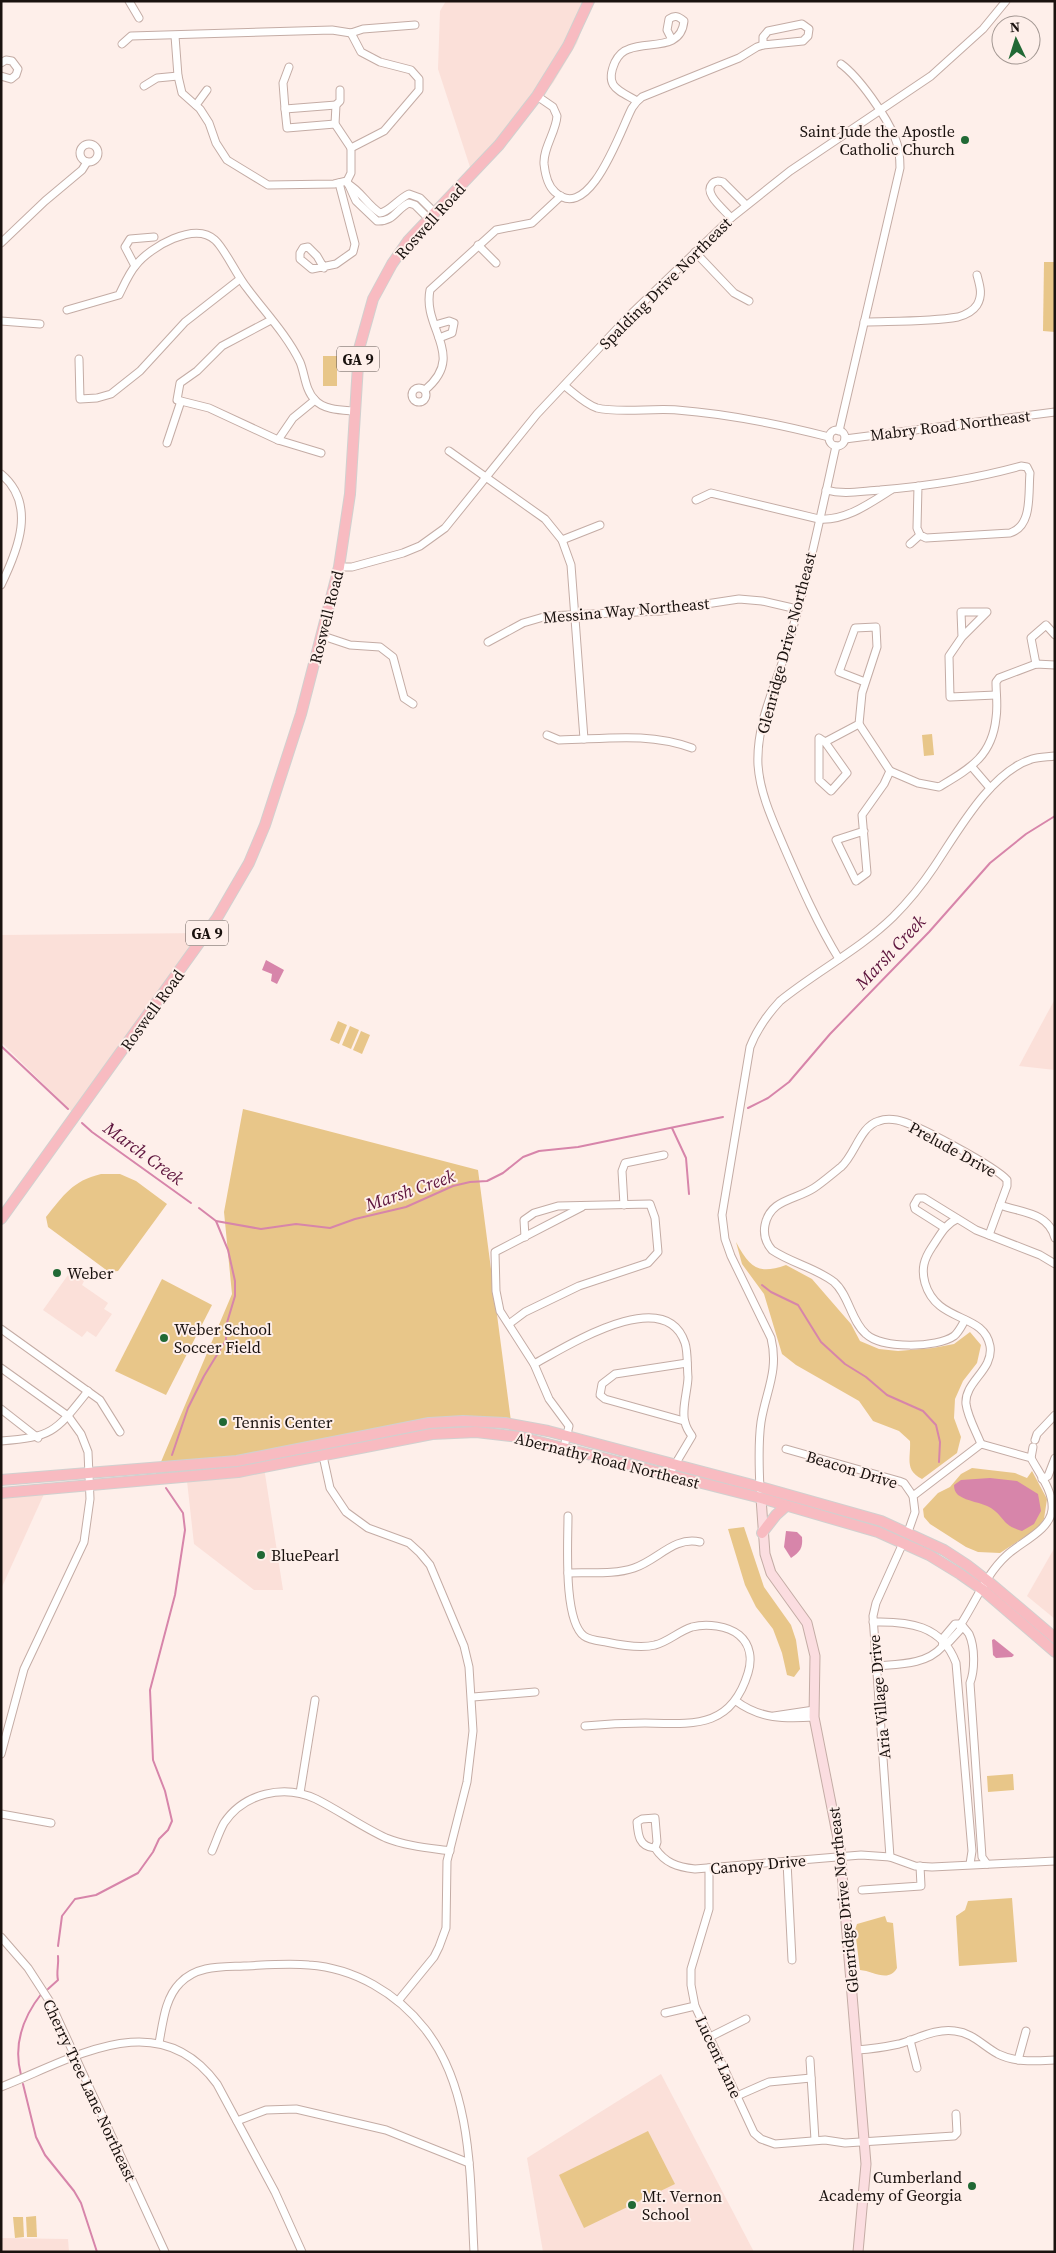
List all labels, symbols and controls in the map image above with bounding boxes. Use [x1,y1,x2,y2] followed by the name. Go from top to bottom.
[991,15,1041,65] north arrow
[1009,17,1021,37] text: N
[800,120,955,160] place label: Saint Jude the Apostle Catholic Church
[959,134,971,146] marker: Saint Jude the Apostle Catholic Church
[390,178,470,264] street label: Roswell Road
[594,211,737,354] street label: Spalding Drive Northeast
[337,346,379,372] road number: GA 9
[869,404,1032,446] street label: Mabry Road Northeast
[751,549,821,736] street label: Glenridge Drive Northeast
[304,568,348,666] street label: Roswell Road
[542,592,711,628] street label: Messina Way Northeast
[848,909,931,995] water label: Marsh Creek
[186,920,228,946] road number: GA 9
[115,965,189,1055] street label: Roswell Road
[98,1115,190,1191] water label: March Creek
[905,1116,1001,1182] street label: Prelude Drive
[361,1163,459,1217] water label: Marsh Creek
[67,1262,114,1284] place label: Weber
[51,1267,63,1279] marker: Weber
[174,1318,272,1358] place label: Weber School Soccer Field
[158,1332,170,1344] marker: Weber School Soccer Field
[233,1411,333,1433] place label: Tennis Center
[217,1416,229,1428] marker: Tennis Center
[512,1426,702,1494] street label: Abernathy Road Northeast
[803,1445,901,1493] street label: Beacon Drive
[271,1544,339,1566] place label: BluePearl
[255,1549,267,1561] marker: BluePearl
[863,1634,895,1760] street label: Aria Village Drive
[822,1805,864,1994] street label: Glenridge Drive Northeast
[709,1849,807,1879] street label: Canopy Drive
[38,1995,142,2185] street label: Cherry Tree Lane Northeast
[690,2012,748,2102] street label: Lucent Lane
[819,2166,963,2206] place label: Cumberland Academy of Georgia
[966,2180,978,2192] marker: Cumberland Academy of Georgia
[642,2185,723,2225] place label: Mt. Vernon School
[626,2199,638,2211] marker: Mt. Vernon School

